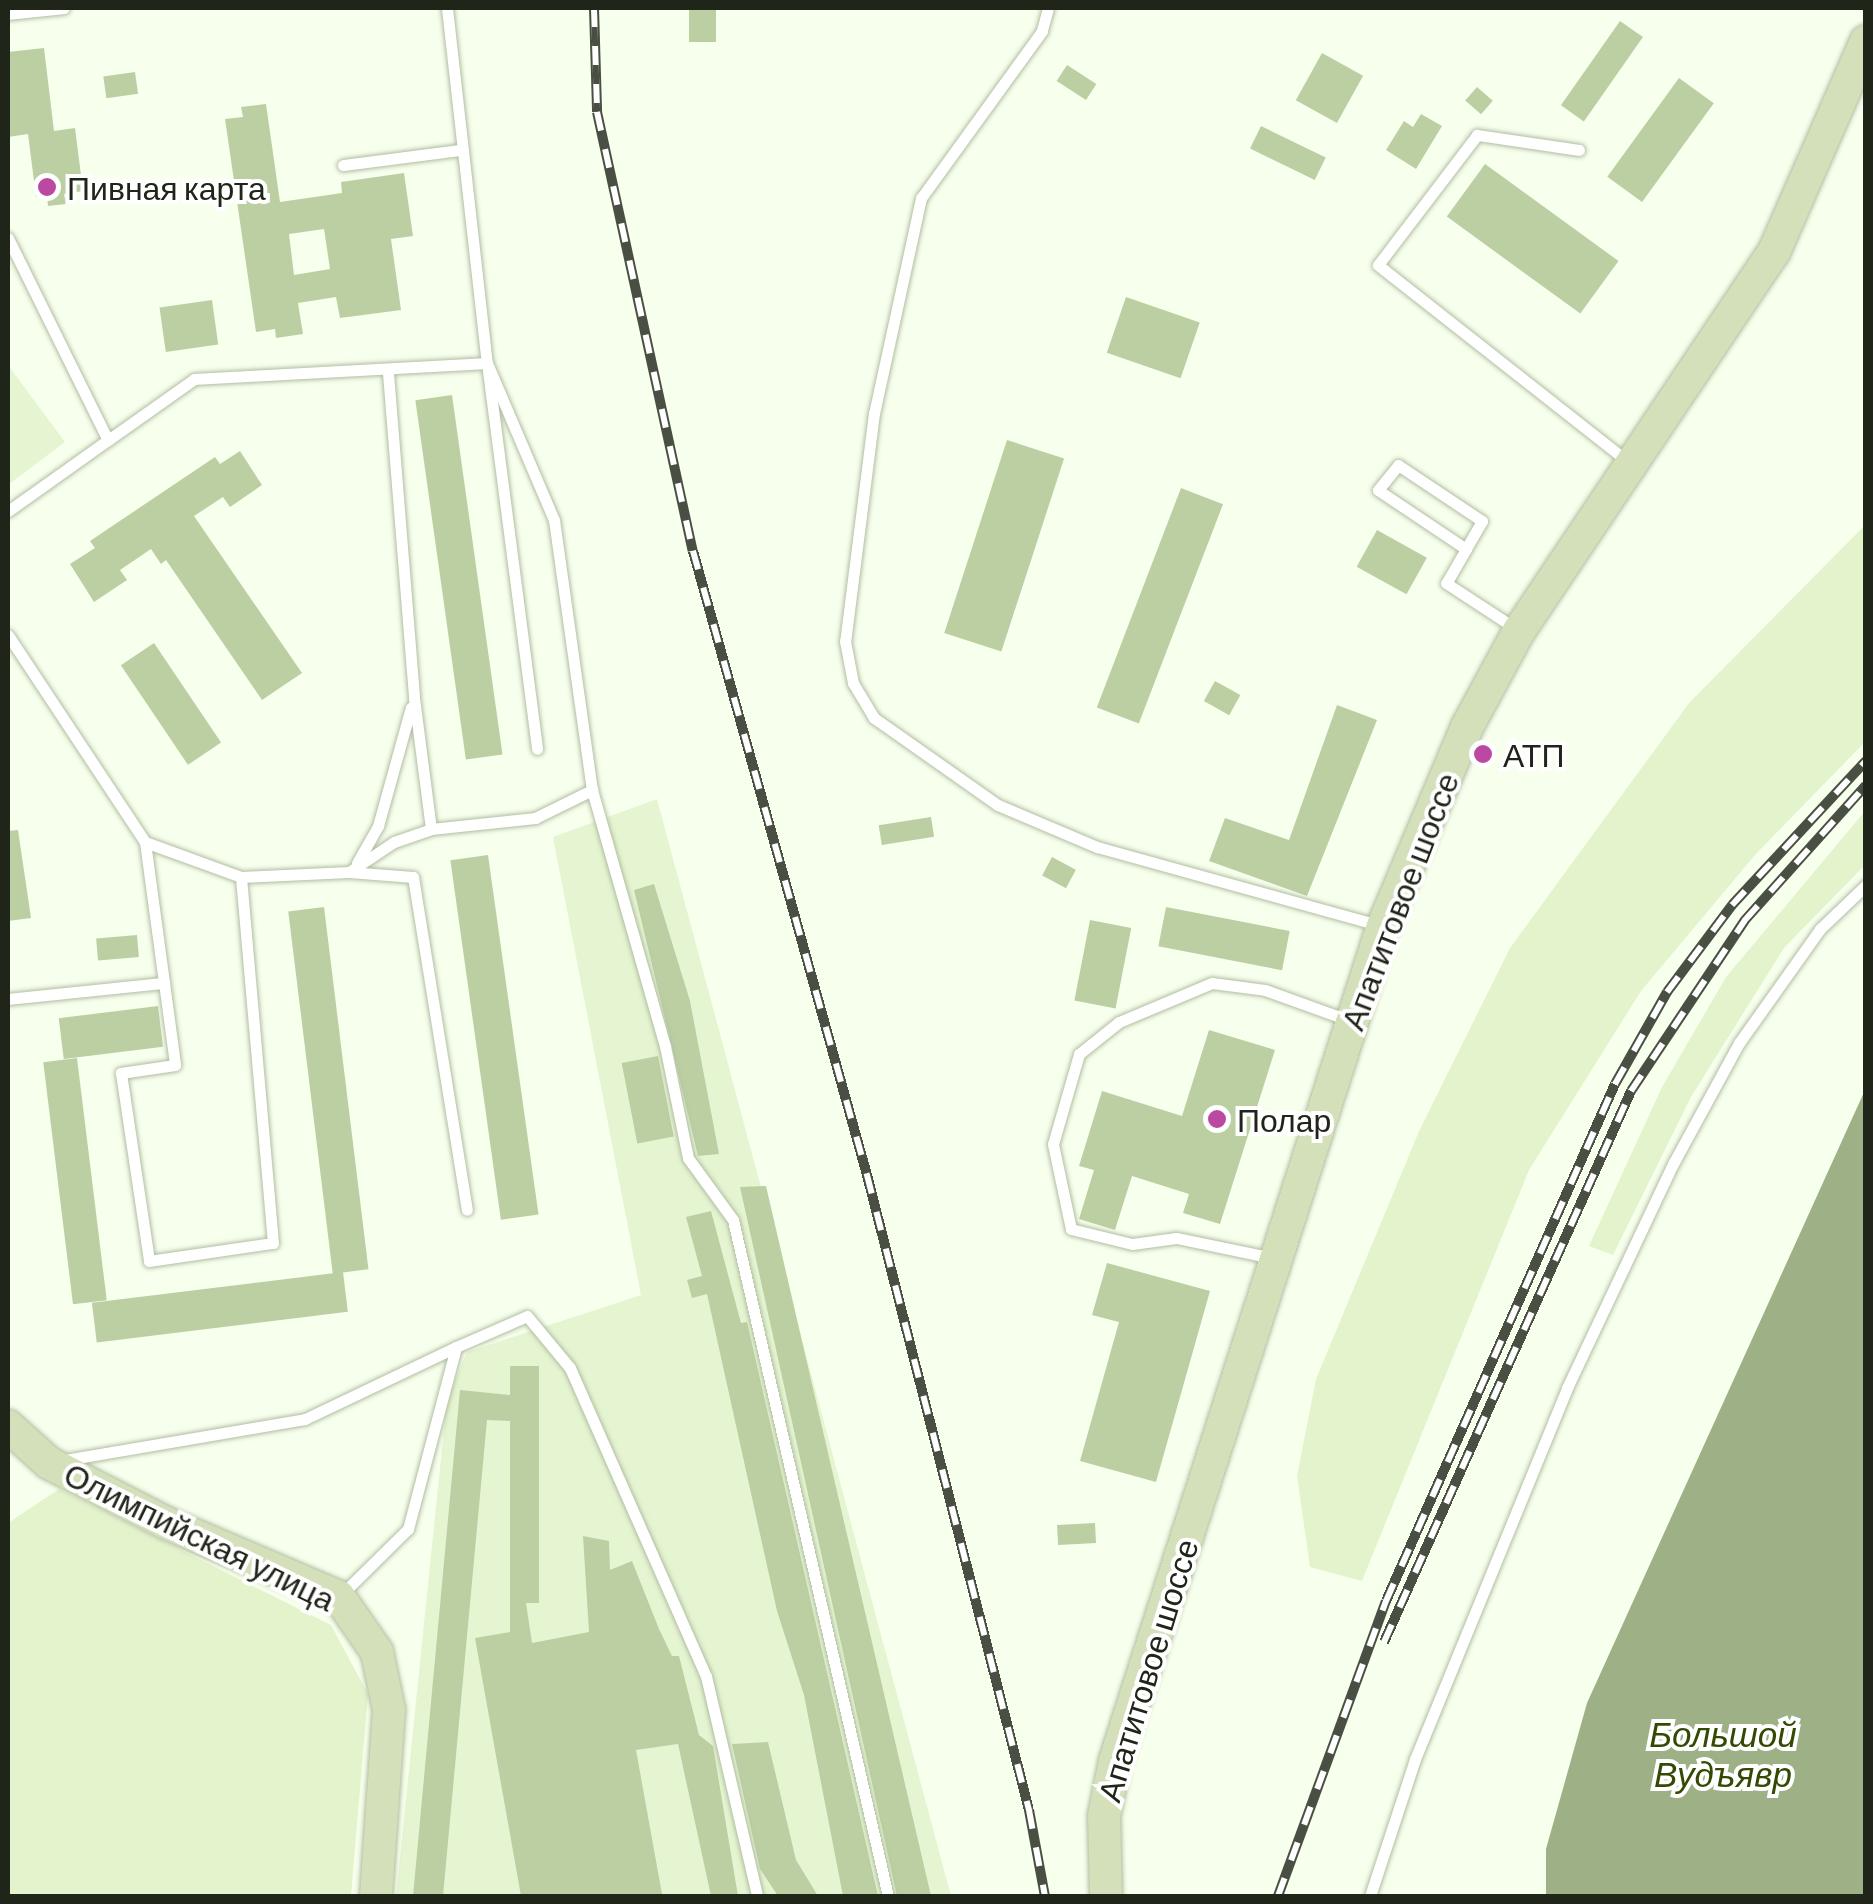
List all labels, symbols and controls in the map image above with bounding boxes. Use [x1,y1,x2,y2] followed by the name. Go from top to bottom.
[67,168,266,206] place label: Пивная карта
[36,176,58,198] marker: Пивная карта
[1503,735,1564,773] place label: АТП
[1472,743,1494,765] marker: АТП
[1332,767,1466,1035] street label: Апатитовое шоссе
[1237,1100,1331,1138] place label: Полар
[1206,1108,1228,1130] marker: Полар
[58,1454,342,1618] street label: Олимпийская улица
[1089,1534,1205,1806] street label: Апатитовое шоссе
[1649,1712,1797,1794] water label: Большой Вудъявр

